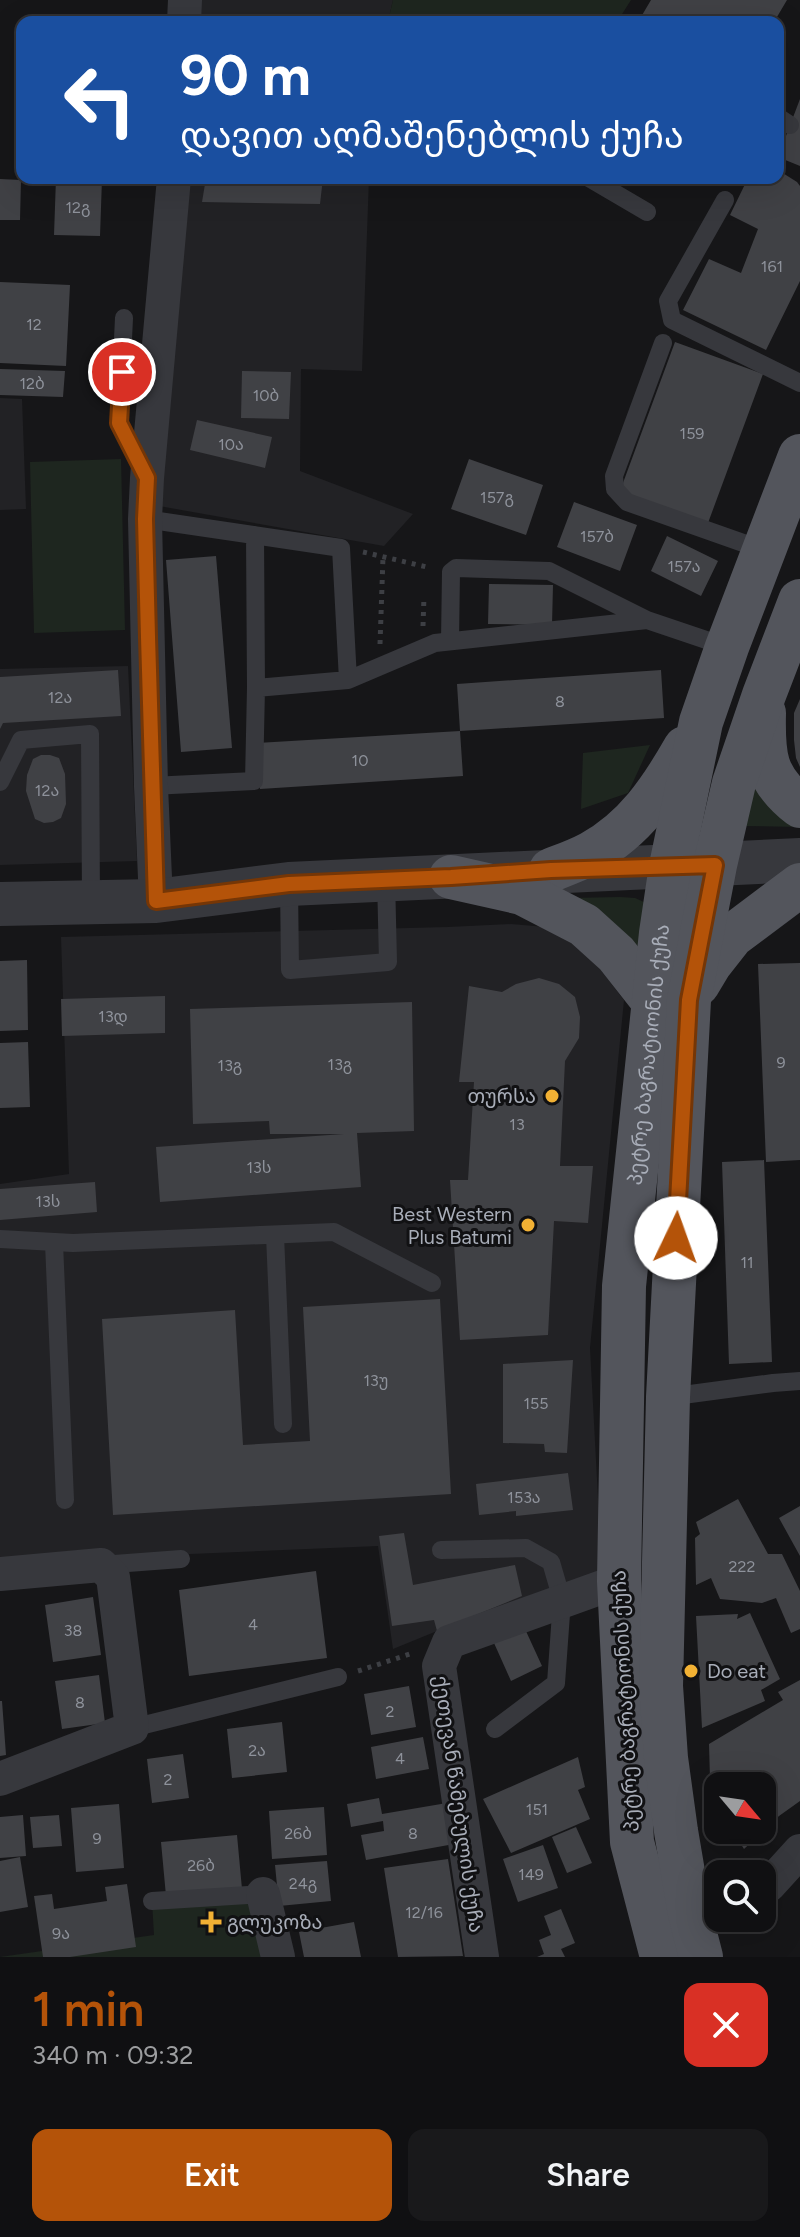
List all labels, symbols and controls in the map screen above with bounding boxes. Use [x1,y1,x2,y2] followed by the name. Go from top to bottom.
[180,42,311,109] text: 90 m
[48,48,152,152] icon: left
[180,114,684,157] text: დავით აღმაშენებლის ქუჩა
[65,198,91,217] house number: 12გ
[761,257,783,276] house number: 161
[26,315,42,334] house number: 12
[88,338,156,406] pin
[100,350,144,394] icon: arrive
[19,374,45,393] house number: 12ბ
[253,386,279,405] house number: 10ბ
[680,424,704,443] house number: 159
[218,435,244,454] house number: 10ა
[480,488,514,507] house number: 157გ
[580,527,614,546] house number: 157ბ
[667,557,701,576] house number: 157ა
[48,688,72,707] house number: 12ა
[555,692,565,711] house number: 8
[352,751,368,770] house number: 10
[35,781,59,800] house number: 12ა
[623,922,674,1186] street label: პეტრე ბაგრატიონის ქუჩა
[98,1007,128,1027] house number: 13დ
[776,1053,786,1072] house number: 9
[328,1055,352,1074] house number: 13გ
[218,1056,242,1075] house number: 13გ
[467,1084,536,1108] place label: თურსა
[543,1087,561,1105] marker: თურსა
[509,1115,525,1134] house number: 13
[247,1158,272,1177] house number: 13ს
[36,1192,61,1211] house number: 13ს
[634,1196,718,1280] position arrow
[392,1202,512,1249] place label: Best Western Plus Batumi
[519,1216,537,1234] marker: Best Western Plus Batumi
[740,1253,754,1272] house number: 11
[364,1371,388,1390] house number: 13უ
[523,1394,549,1413] house number: 155
[507,1488,541,1507] house number: 153ა
[729,1557,755,1576] house number: 222
[606,1569,644,1833] street label: პეტრე ბაგრატიონის ქუჩა
[248,1615,258,1634] house number: 4
[64,1621,82,1640] house number: 38
[707,1659,766,1683] place label: Do eat
[682,1662,700,1680] marker: Do eat
[428,1674,489,1934] street label: ქეთევან წამებულის ქუჩა
[75,1693,85,1712] house number: 8
[386,1702,394,1721] house number: 2
[248,1741,266,1760] house number: 2ა
[395,1749,405,1768] house number: 4
[164,1770,172,1789] house number: 2
[704,1772,776,1844] north arrow
[704,1772,776,1932] map controls
[526,1800,548,1819] house number: 151
[284,1824,312,1843] house number: 26ბ
[408,1824,418,1843] house number: 8
[92,1829,102,1848] house number: 9
[187,1856,215,1875] house number: 26ბ
[704,1860,776,1932] button: search
[518,1865,544,1884] house number: 149
[289,1874,317,1893] house number: 24გ
[405,1903,443,1922] house number: 12/16
[227,1910,323,1935] place label: გლუკოზა
[202,1913,220,1931] marker: გლუკოზა
[52,1924,70,1943] house number: 9ა
[32,1980,144,2038] text: 1 min
[684,1983,768,2067] button: close
[32,2039,194,2071] text: 340 m · 09:32
[32,2129,392,2221] button: Exit
[408,2129,768,2221] button: Share

